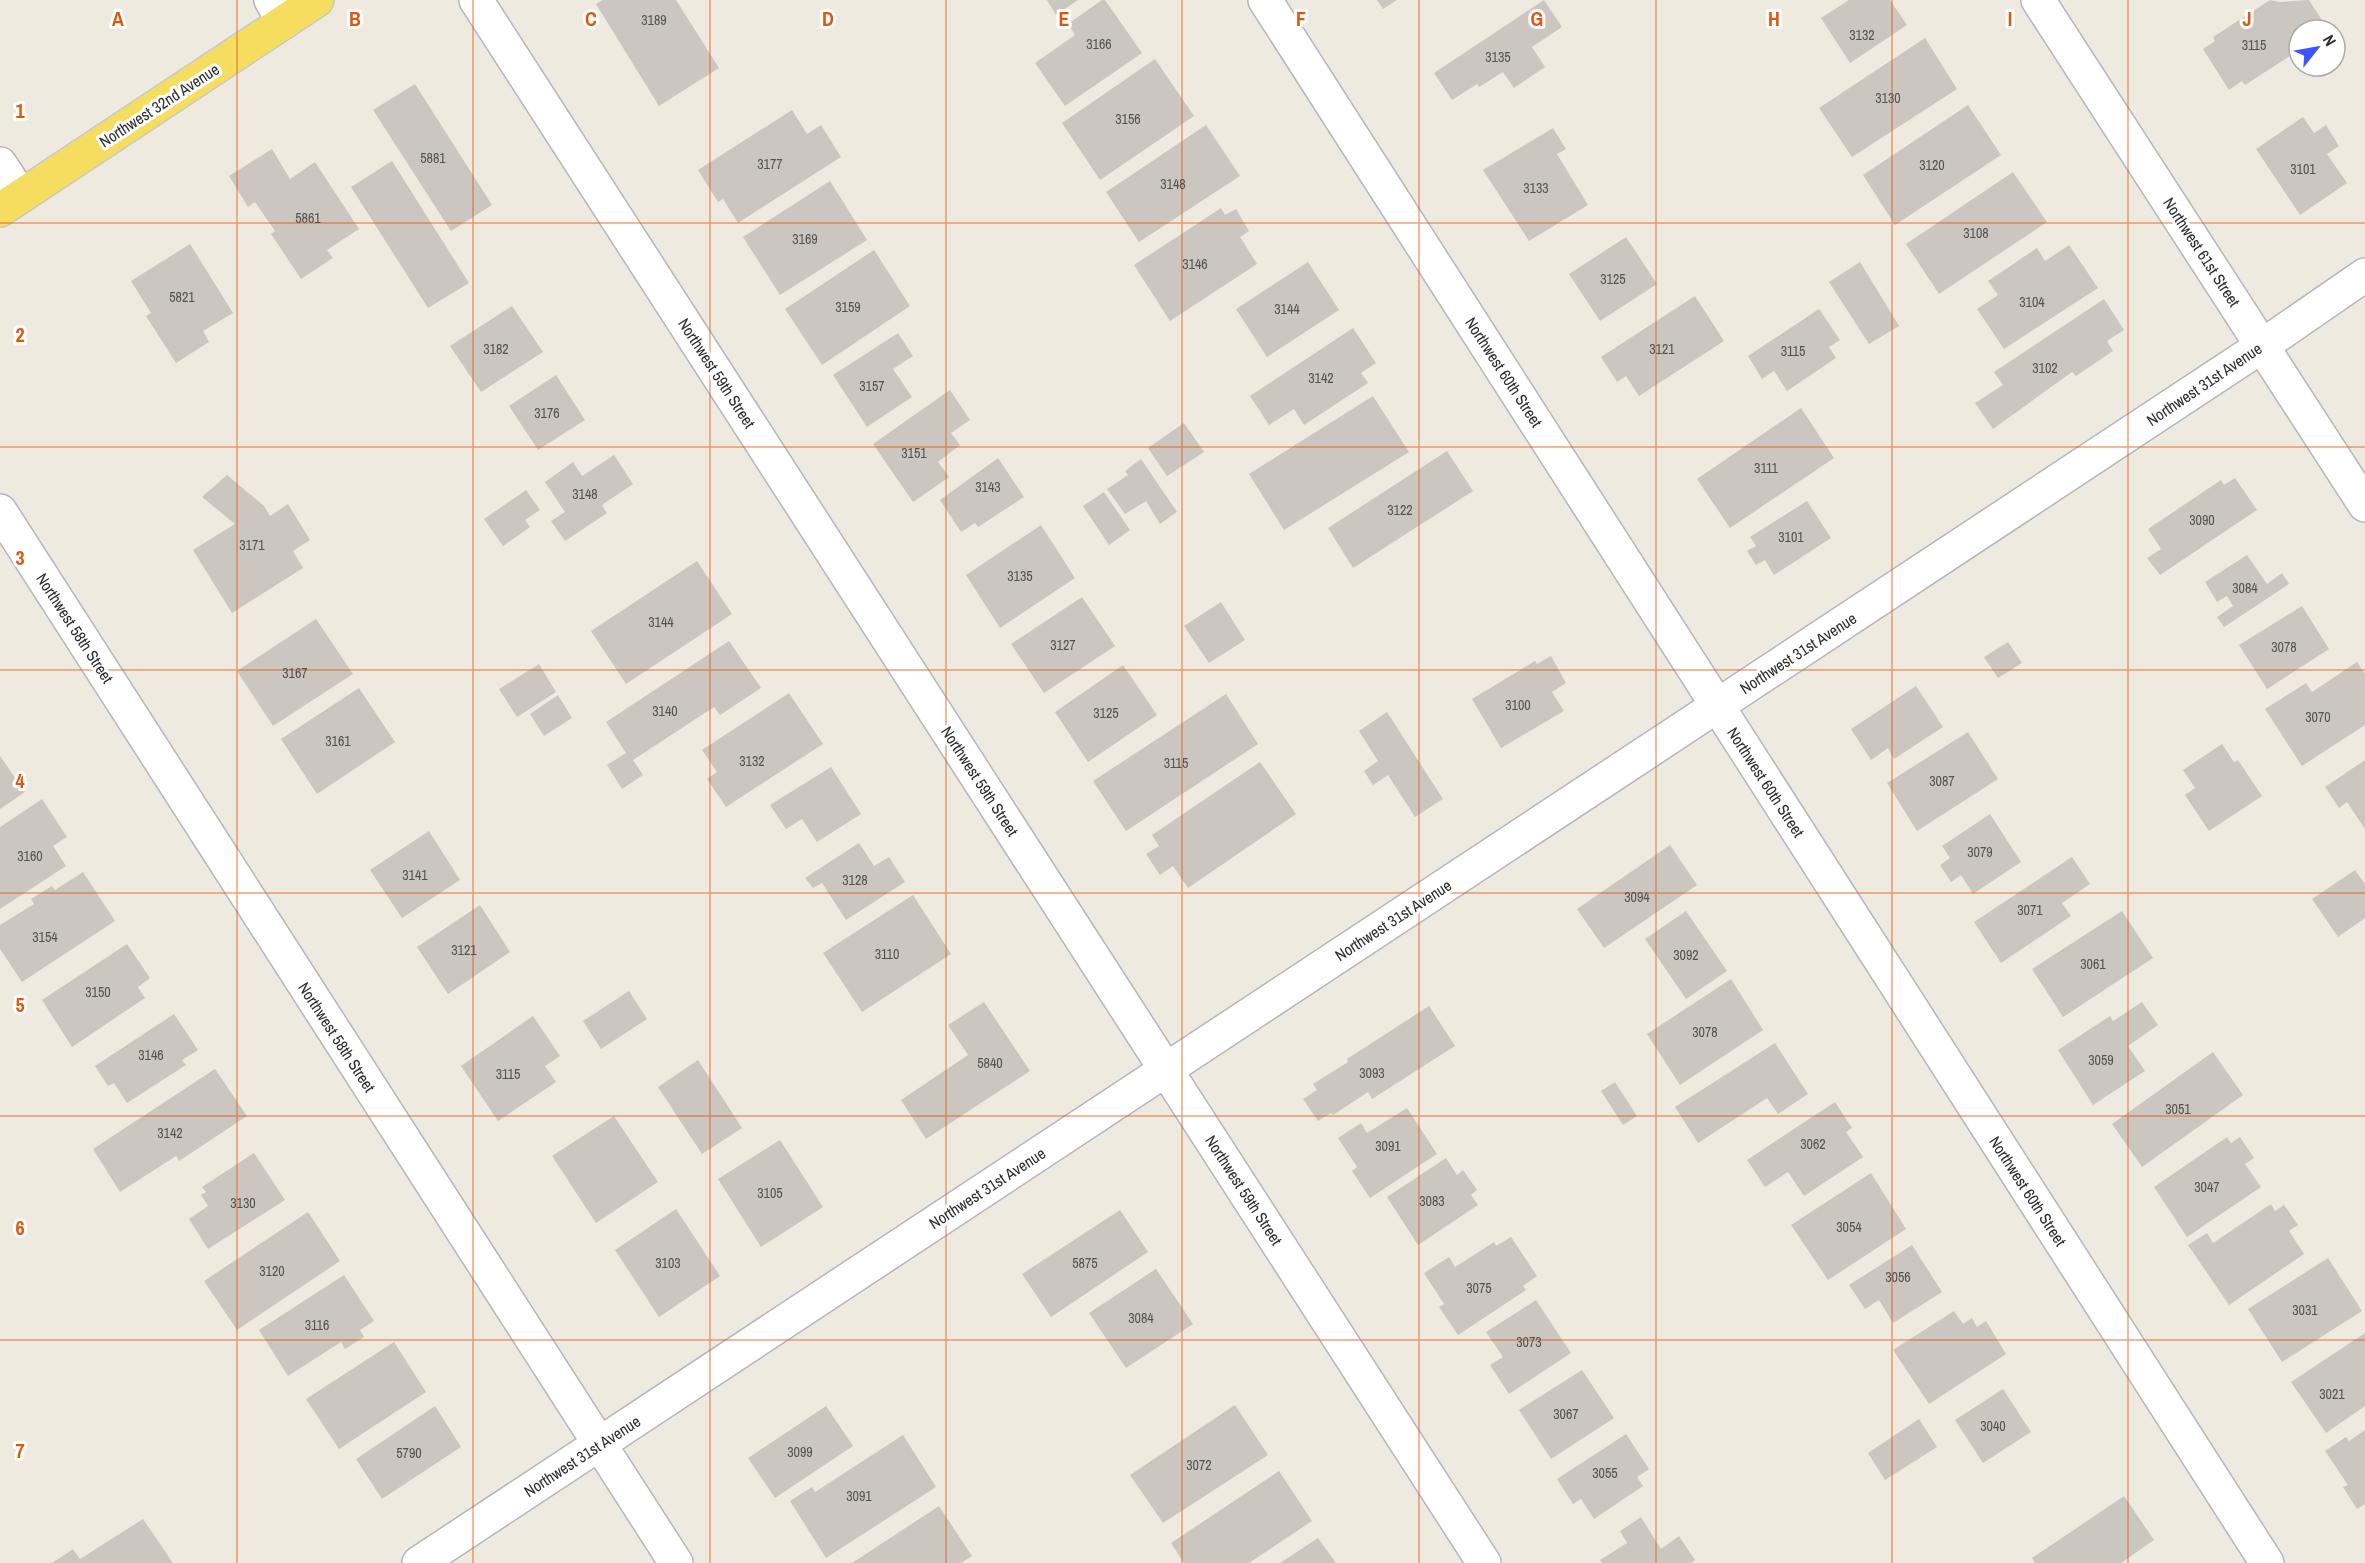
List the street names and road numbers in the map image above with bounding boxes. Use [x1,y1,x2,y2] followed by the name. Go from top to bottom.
[95,58,223,152] street label: Northwest 32nd Avenue
[2158,193,2246,311] street label: Northwest 61st Street
[1460,313,1548,431] street label: Northwest 60th Street
[673,314,761,432] street label: Northwest 59th Street
[2142,337,2266,431] street label: Northwest 31st Avenue
[31,569,119,687] street label: Northwest 58th Street
[1736,607,1860,699] street label: Northwest 31st Avenue
[936,722,1024,840] street label: Northwest 59th Street
[1722,723,1810,841] street label: Northwest 60th Street
[1331,874,1455,966] street label: Northwest 31st Avenue
[293,978,381,1096] street label: Northwest 58th Street
[1200,1131,1288,1249] street label: Northwest 59th Street
[1984,1132,2072,1250] street label: Northwest 60th Street
[925,1142,1049,1234] street label: Northwest 31st Avenue
[520,1410,644,1502] street label: Northwest 31st Avenue

